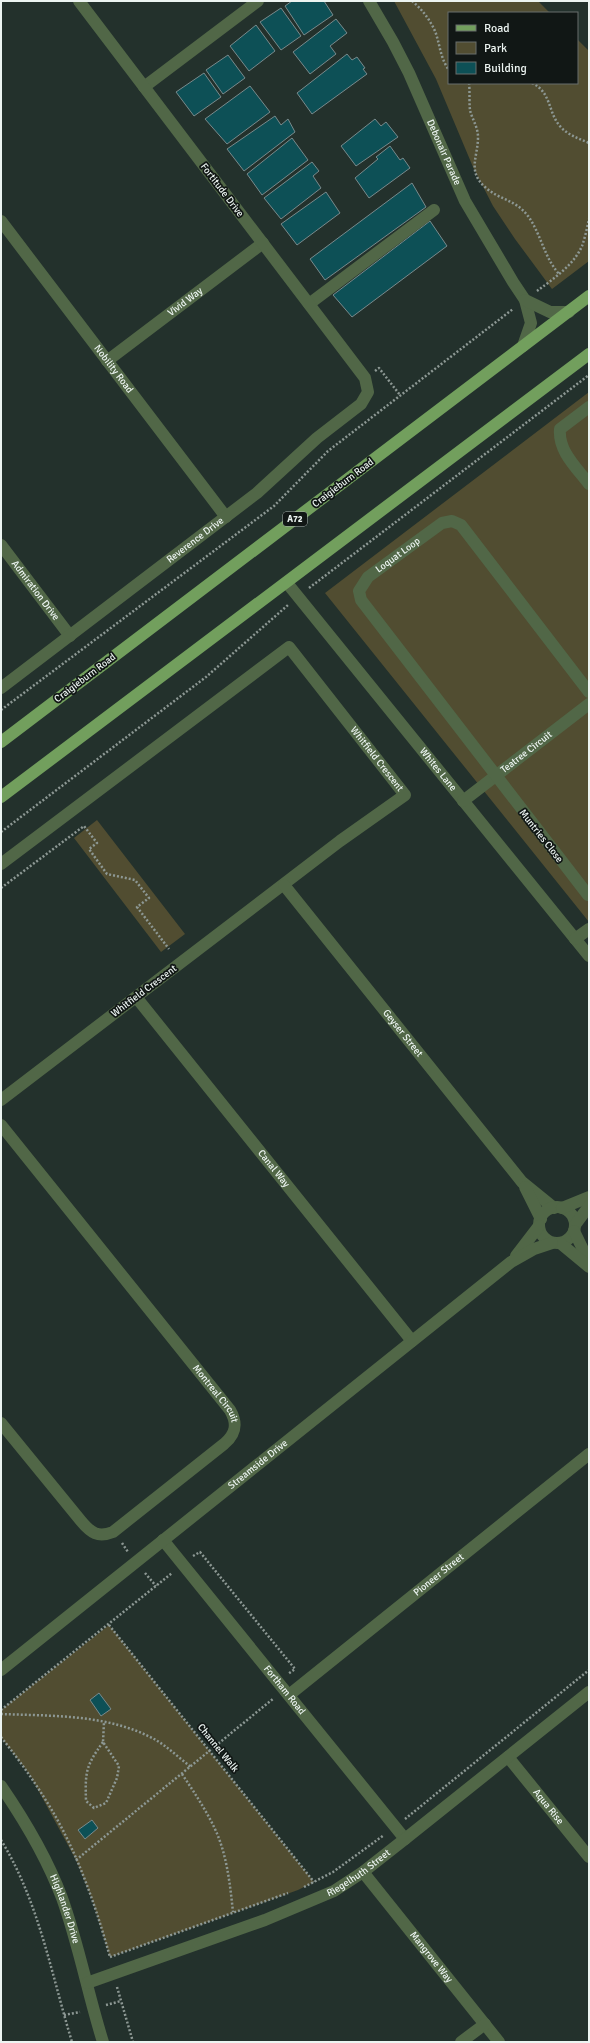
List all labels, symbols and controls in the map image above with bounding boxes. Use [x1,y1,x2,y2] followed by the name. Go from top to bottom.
[448,12,578,84] legend
[484,21,510,36] text: Road
[484,41,507,56] text: Park
[484,61,527,76] text: Building
[424,118,463,187] street label: Debonair Parade
[198,161,246,219] street label: Fortitude Drive
[165,285,205,319] street label: Vivid Way
[91,343,136,396] street label: Nobility Road
[310,456,376,510] street label: Craigieburn Road
[283,512,307,526] road number: A72
[164,515,226,566] street label: Reverence Drive
[373,535,422,576] street label: Loquat Loop
[9,558,62,623] street label: Admiration Drive
[52,651,118,705] street label: Craigieburn Road
[348,724,406,794] street label: Whitfield Crescent
[498,728,555,776] street label: Teatree Circuit
[417,745,459,794] street label: Whites Lane
[517,807,565,865] street label: Muntries Close
[109,962,180,1020] street label: Whitfield Crescent
[380,1007,426,1060] street label: Geyser Street
[255,1147,292,1190] street label: Canal Way
[190,1362,241,1424] street label: Montreal Circuit
[226,1437,290,1492] street label: Streamside Drive
[411,1551,467,1599] street label: Pioneer Street
[261,1663,308,1717] street label: Fortham Road
[195,1721,241,1775] street label: Channel Walk
[530,1787,566,1827] street label: Aqua Rise
[325,1846,393,1899] street label: Riegelhuth Street
[47,1872,82,1945] street label: Highlander Drive
[407,1929,455,1985] street label: Mangrove Way

